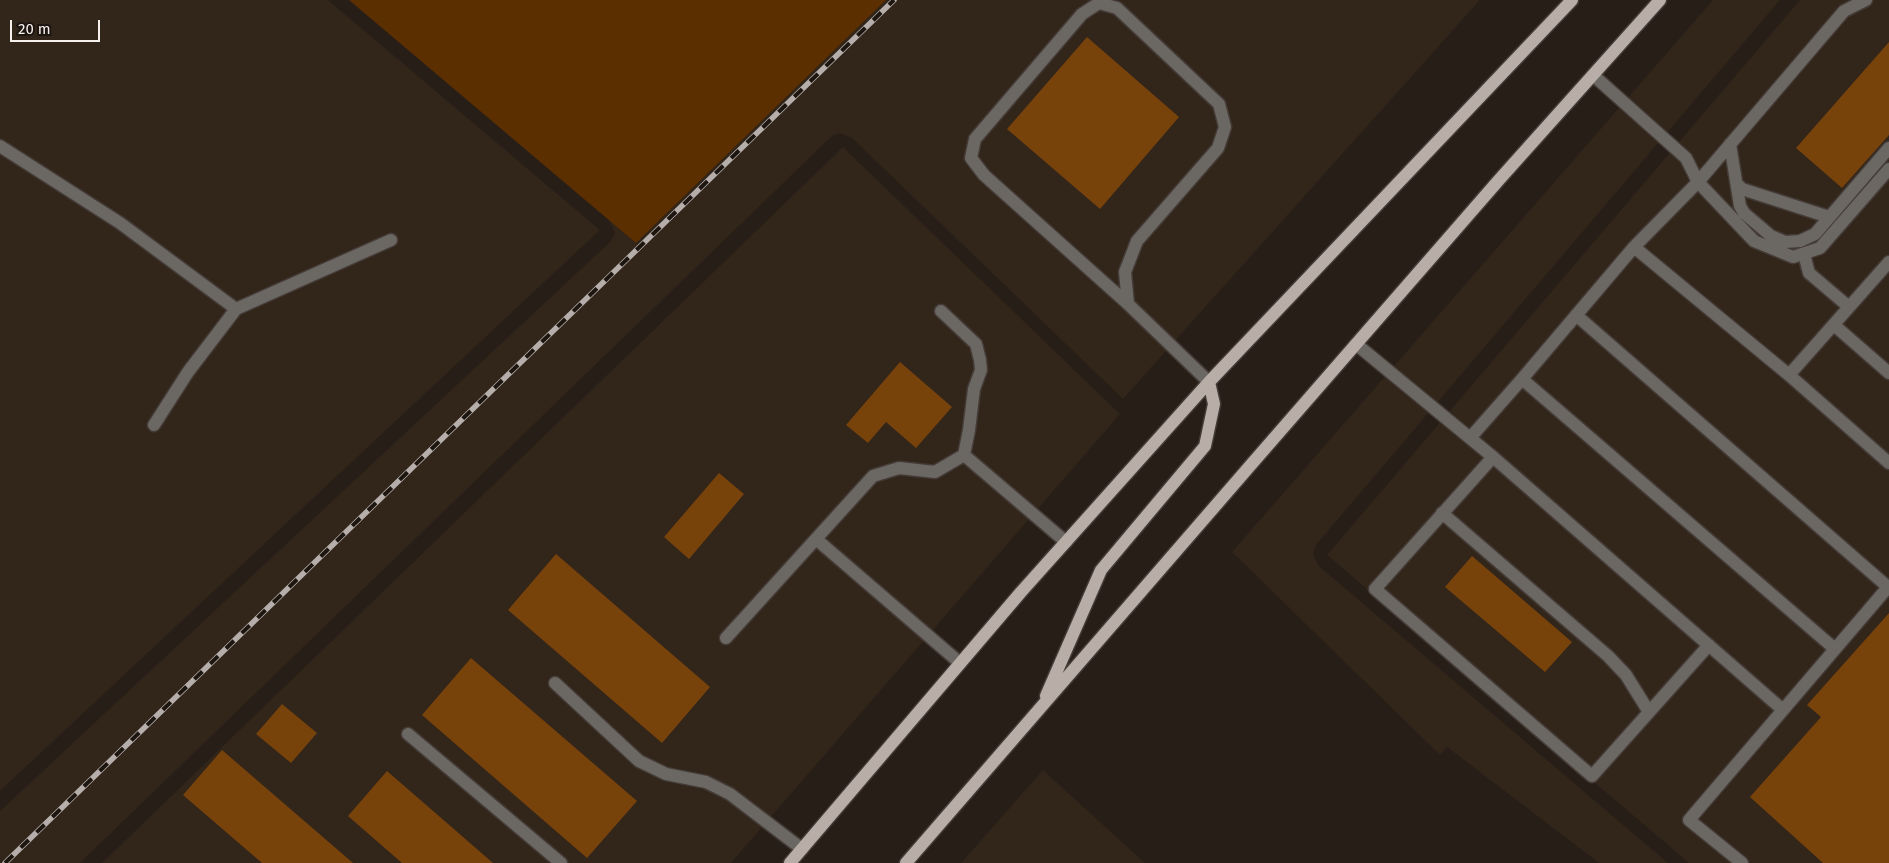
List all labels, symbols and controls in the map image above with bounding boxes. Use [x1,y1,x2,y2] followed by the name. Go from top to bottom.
[12,10,102,42] scale bar
[18,20,51,38] text: 20 m

